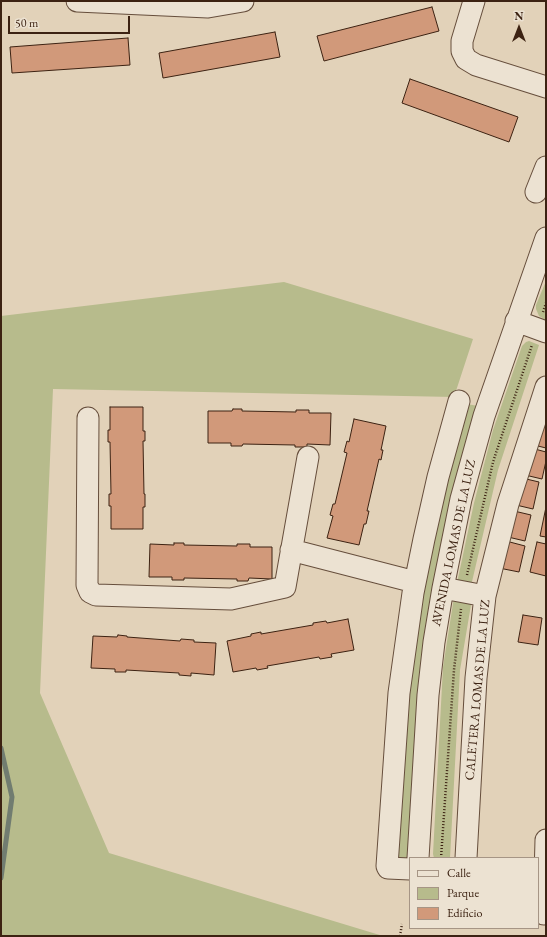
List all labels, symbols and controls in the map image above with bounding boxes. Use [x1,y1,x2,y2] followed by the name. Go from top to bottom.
[10,8,132,34] scale bar
[499,8,539,48] north arrow
[515,9,523,23] text: N
[15,15,38,31] text: 50 m
[429,458,479,628] street label: AVENIDA LOMAS DE LA LUZ
[462,599,494,781] street label: CALETERA LOMAS DE LA LUZ
[409,857,539,929] legend
[447,865,471,881] text: Calle
[447,885,479,901] text: Parque
[447,905,482,921] text: Edificio

